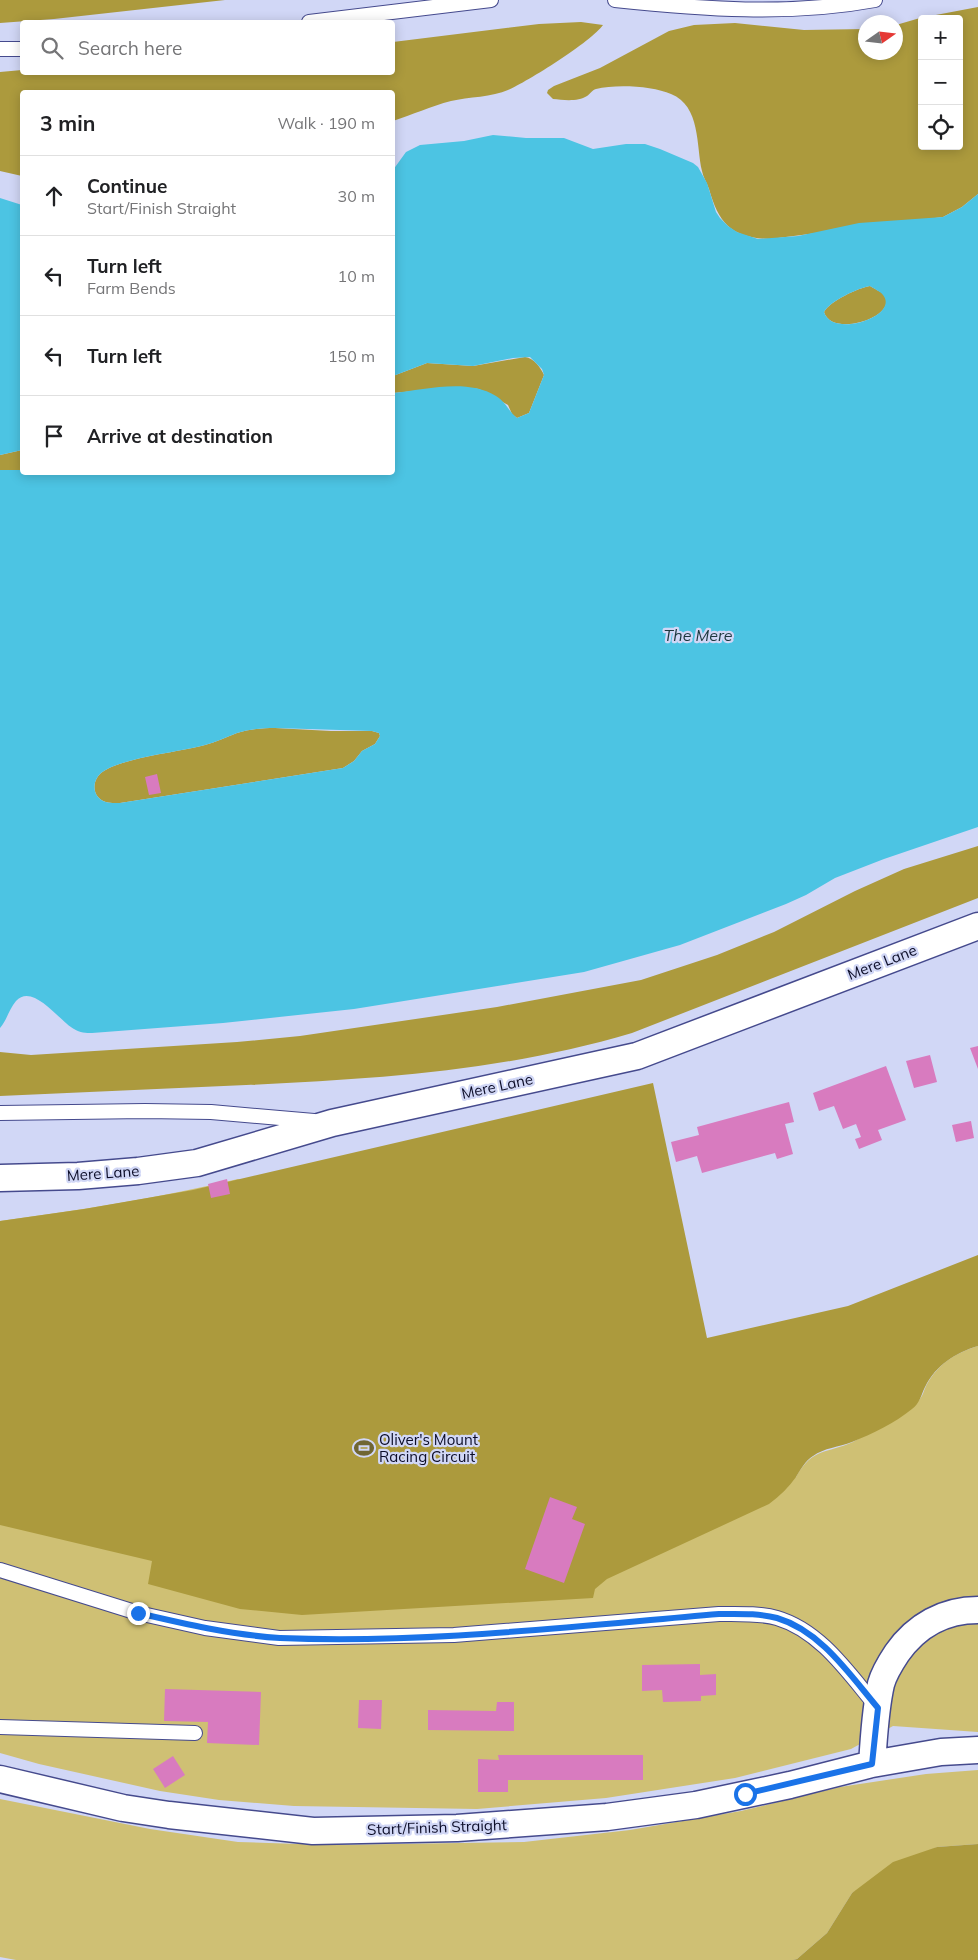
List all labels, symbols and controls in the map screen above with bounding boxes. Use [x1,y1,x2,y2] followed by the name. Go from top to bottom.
[858,15,903,60] north arrow
[918,15,963,150] map controls
[918,15,963,60] button: +
[20,20,395,75] search box
[38,34,66,62] icon: search
[78,36,182,60] text: Search here
[918,60,963,105] button: −
[918,105,963,150] button: locate
[40,110,95,136] text: 3 min
[277,113,375,133] text: Walk · 190 m
[87,174,167,198] text: Continue
[40,182,68,210] icon: ahead
[338,186,375,206] text: 30 m
[87,198,236,218] text: Start/Finish Straight
[87,254,162,278] text: Turn left
[40,262,68,290] icon: left
[338,266,375,286] text: 10 m
[87,278,176,298] text: Farm Bends
[40,342,68,370] icon: left
[87,344,162,368] text: Turn left
[328,346,375,366] text: 150 m
[40,422,68,450] icon: arrive
[87,424,273,448] text: Arrive at destination
[664,625,733,645] water label: The Mere
[845,940,919,984] street label: Mere Lane
[460,1069,534,1103] street label: Mere Lane
[66,1161,140,1185] street label: Mere Lane
[379,1430,478,1466] place label: Oliver's Mount Racing Circuit
[353,1437,375,1459] sports icon: Oliver's Mount Racing Circuit
[127,1602,150,1625] route end
[734,1783,757,1806] route start
[367,1815,507,1839] street label: Start/Finish Straight

